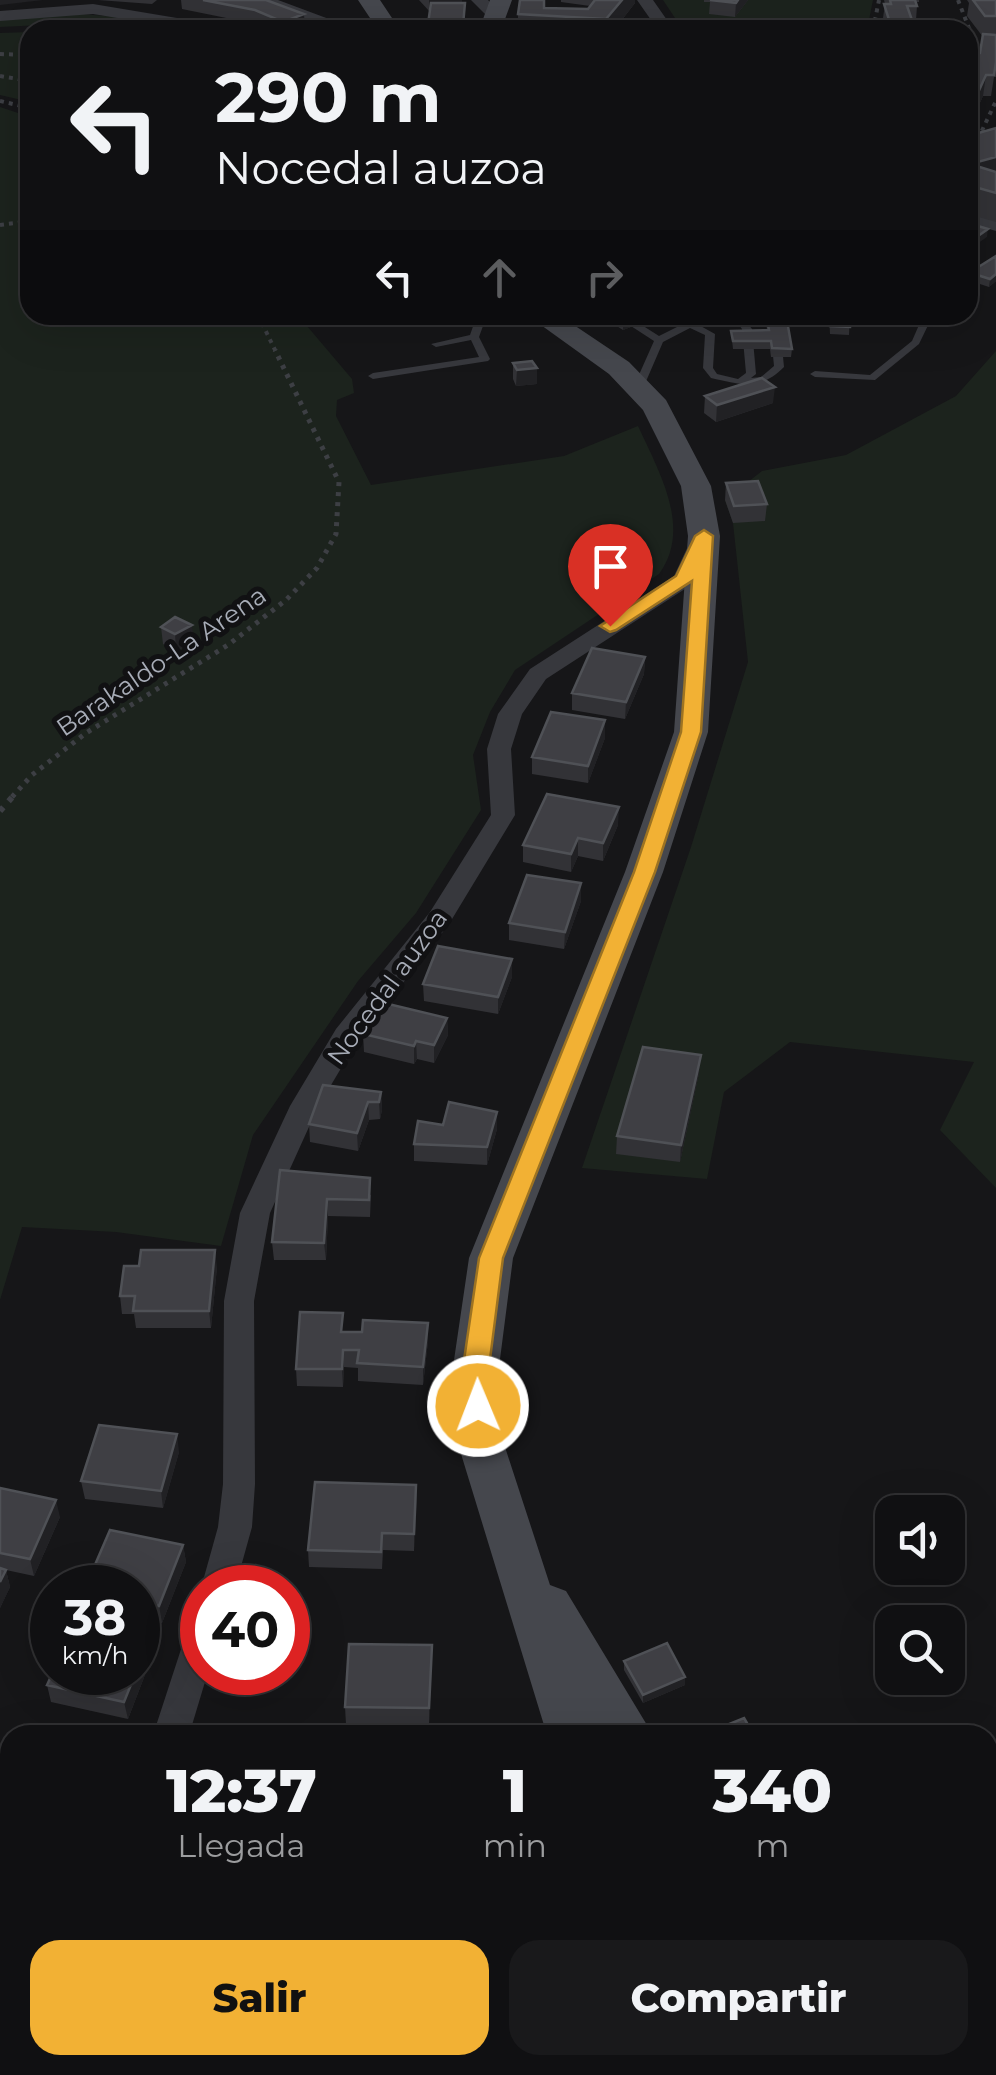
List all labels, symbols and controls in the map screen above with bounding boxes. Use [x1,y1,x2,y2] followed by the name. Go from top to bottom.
[215,54,442,140] text: 290 m
[50,60,180,190] icon: left
[215,140,547,195] text: Nocedal auzoa
[367,250,422,305] icon: left
[472,250,527,305] icon: ahead
[577,250,632,305] icon: right
[568,524,653,627] pin
[583,539,638,594] icon: arrive
[50,580,272,742] street label: Barakaldo-La Arena
[321,904,453,1070] street label: Nocedal auzoa
[426,1354,530,1458] position arrow
[875,1495,965,1695] map controls
[875,1495,965,1585] button: sound
[180,1565,310,1695] speed limit sign: 40
[64,1587,126,1648] text: 38
[875,1605,965,1695] button: search
[62,1640,128,1670] text: km/h
[166,1754,317,1827] text: 12:37
[503,1754,527,1827] text: 1
[713,1754,832,1827] text: 340
[177,1826,305,1865] text: Llegada
[483,1826,547,1865] text: min
[755,1826,789,1865] text: m
[30,1940,489,2055] button: Salir
[509,1940,968,2055] button: Compartir

